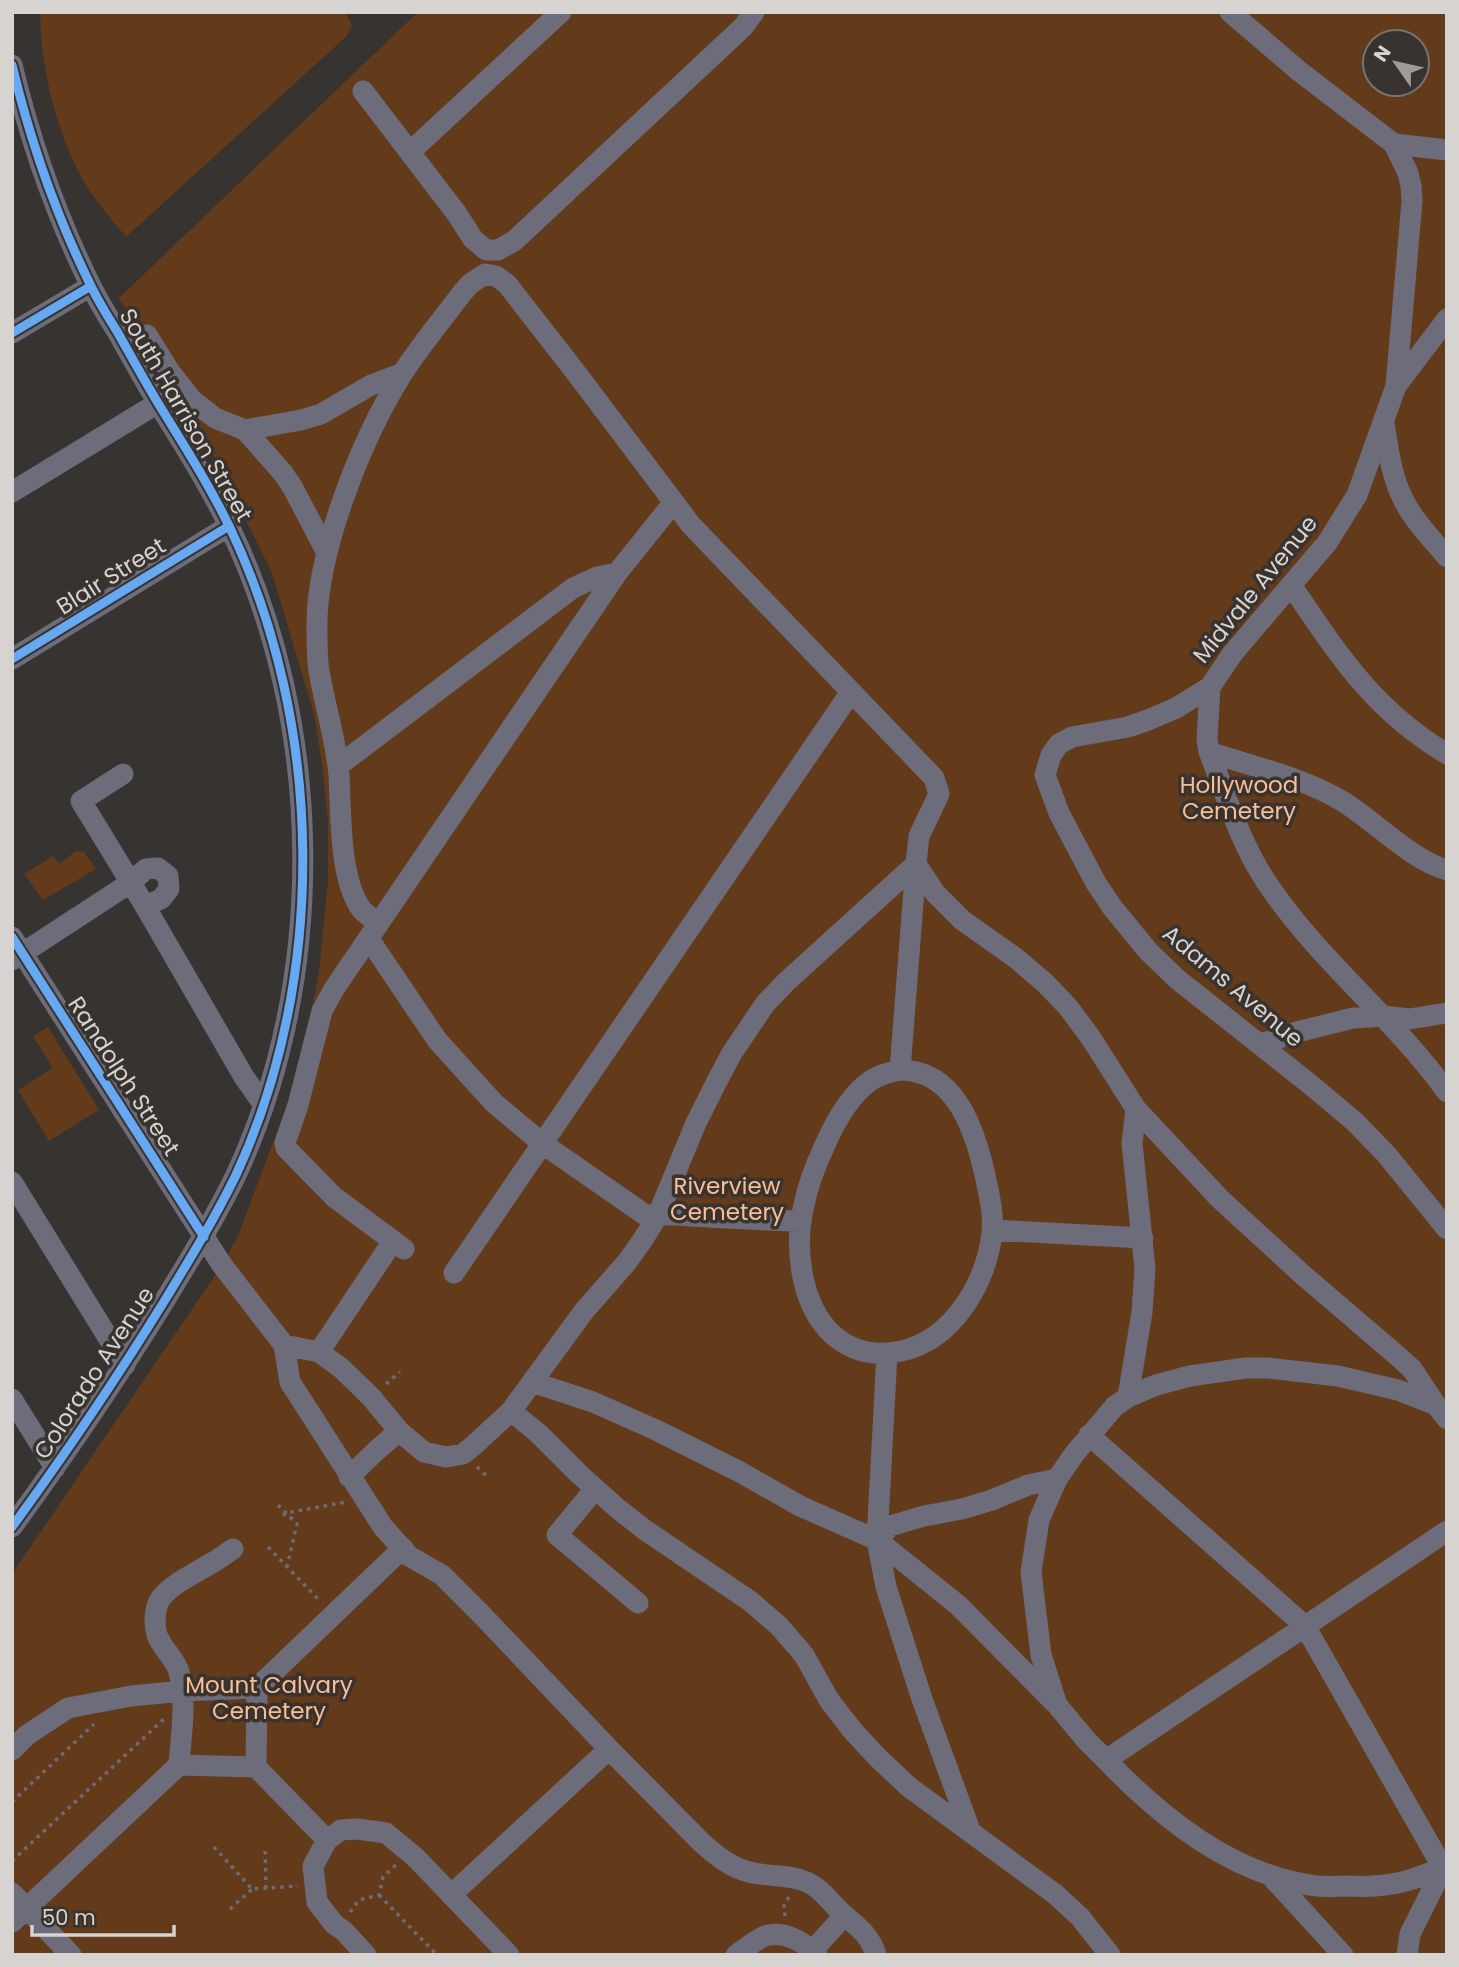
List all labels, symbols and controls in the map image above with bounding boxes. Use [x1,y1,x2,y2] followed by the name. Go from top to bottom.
[1361,28,1431,98] north arrow
[1367,40,1398,67] text: N
[112,302,260,528] street label: South Harrison Street
[1185,508,1325,670] street label: Midvale Avenue
[50,530,172,622] street label: Blair Street
[1180,769,1298,827] park label: Hollywood Cemetery
[1156,918,1310,1054] street label: Adams Avenue
[60,990,188,1162] street label: Randolph Street
[670,1170,784,1228] park label: Riverview Cemetery
[26,1281,162,1465] street label: Colorado Avenue
[185,1669,353,1727] park label: Mount Calvary Cemetery
[32,1894,173,1938] scale bar
[42,1903,96,1932] text: 50 m

